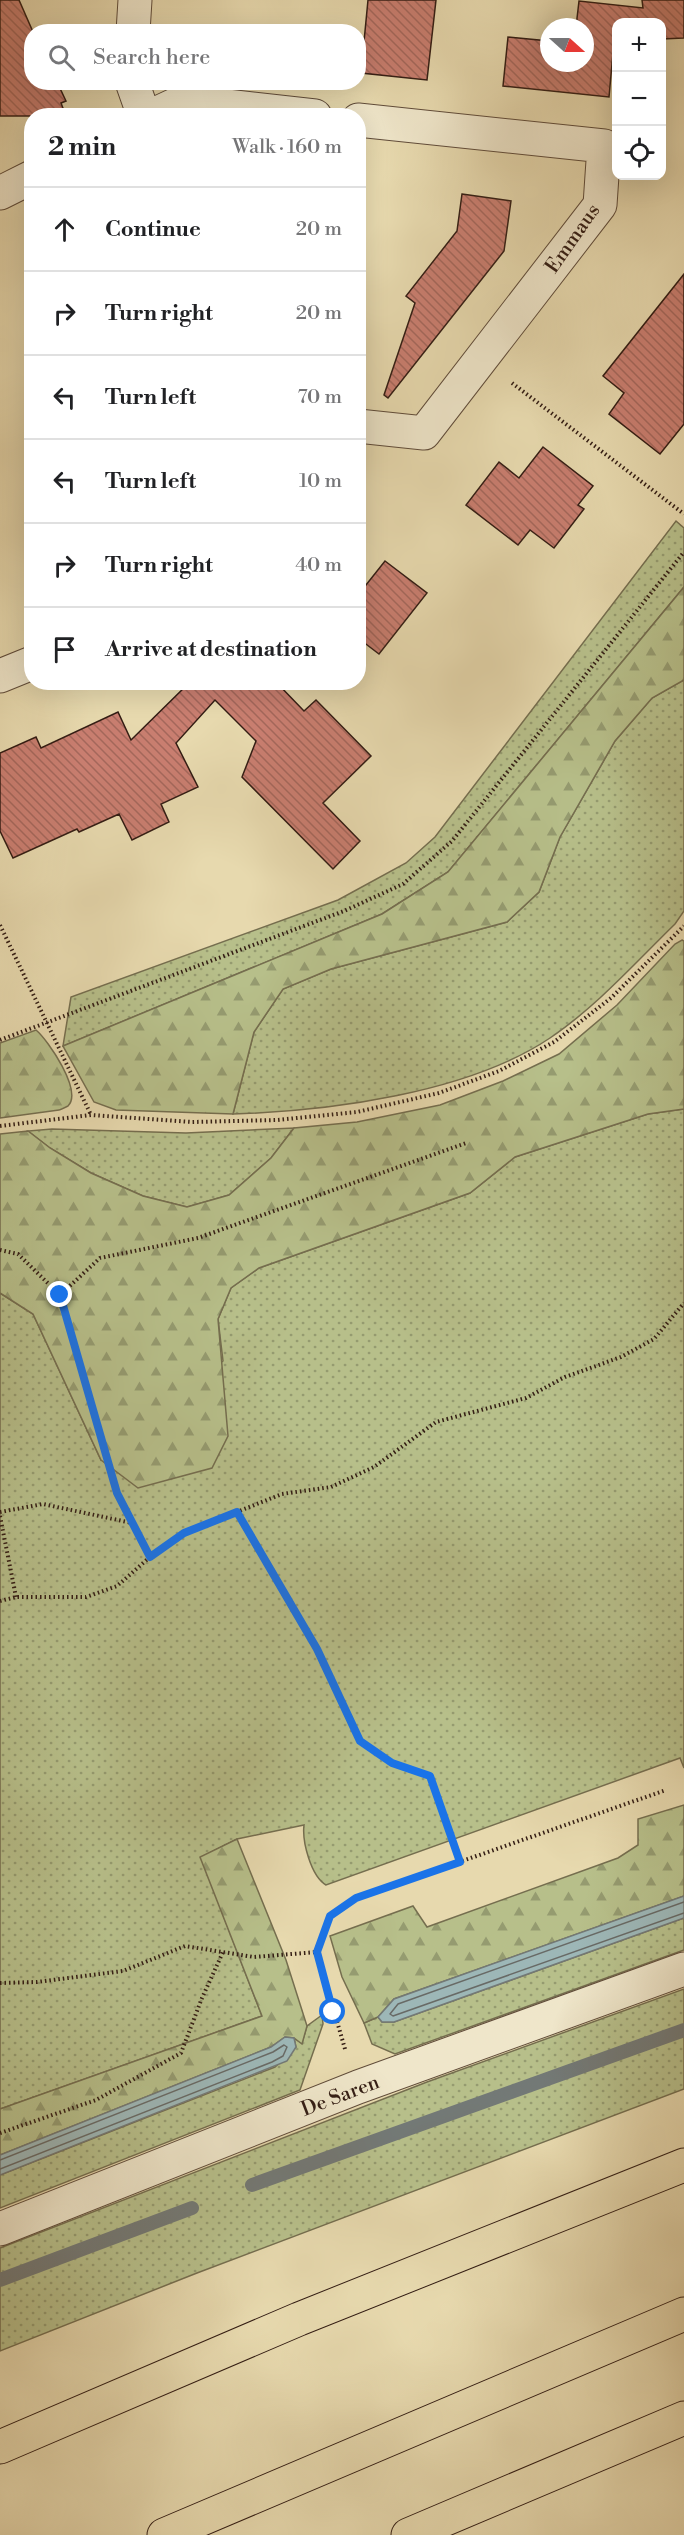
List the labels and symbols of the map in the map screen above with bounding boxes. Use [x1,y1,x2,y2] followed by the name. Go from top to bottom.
[540,18,594,72] north arrow
[540,199,606,278] street label: Emmaus
[46,1281,72,1307] route end
[319,1998,345,2024] route start
[298,2070,383,2123] street label: De Saren

